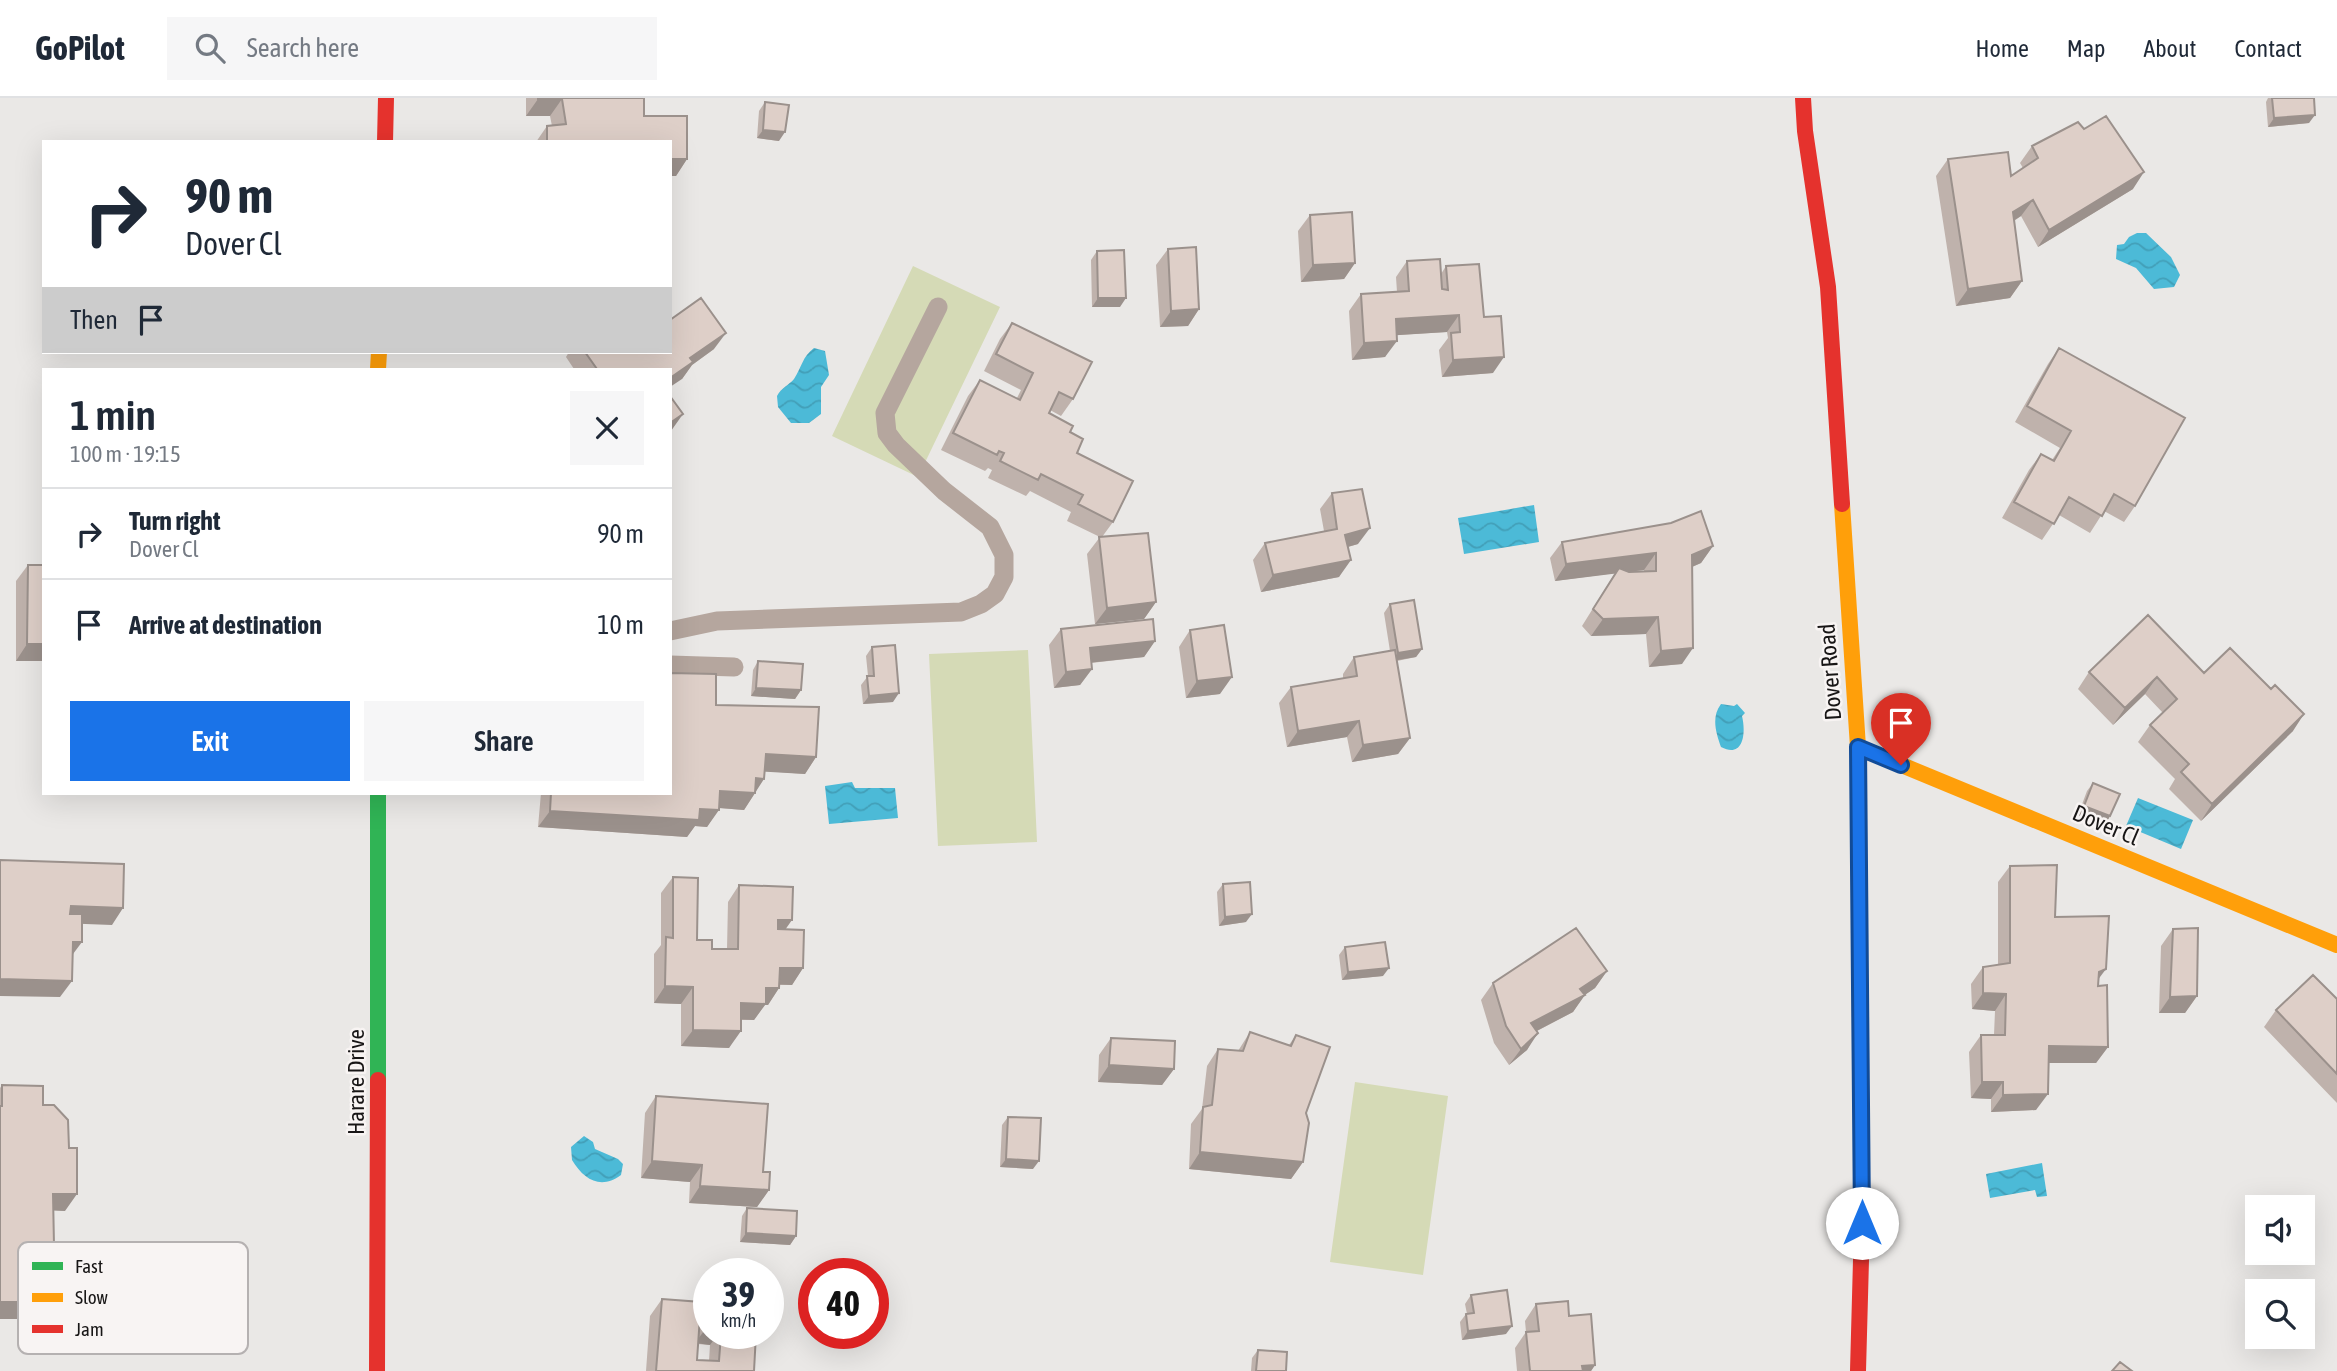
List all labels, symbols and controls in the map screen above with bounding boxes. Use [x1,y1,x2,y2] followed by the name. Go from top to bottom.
[167,17,657,80] search box
[35,29,125,67] text: GoPilot
[191,29,229,67] icon: search
[247,33,359,63] text: Search here
[1975,35,2029,62] text: Home
[2067,35,2105,62] text: Map
[2143,35,2196,62] text: About
[2234,35,2302,62] text: Contact
[185,167,273,223] text: 90 m
[70,168,161,259] icon: right
[185,225,282,262] text: Dover Cl
[132,301,170,339] icon: arrive
[70,305,118,335] text: Then
[70,391,156,439] text: 1 min
[570,391,644,465] button: close
[70,441,181,467] text: 100 m · 19:15
[129,506,220,536] text: Turn right
[70,515,108,553] icon: right
[597,519,644,549] text: 90 m
[129,536,199,562] text: Dover Cl
[70,606,108,644] icon: arrive
[129,610,322,640] text: Arrive at destination
[597,610,644,640] text: 10 m
[1814,623,1846,721] street label: Dover Road
[1871,693,1931,765] pin
[70,701,350,781] button: Exit
[364,701,644,781] button: Share
[1882,704,1920,742] icon: arrive
[2069,799,2143,851] street label: Dover Cl
[343,1029,369,1135] street label: Harare Drive
[1825,1186,1899,1260] position arrow
[2245,1195,2315,1349] map controls
[2245,1195,2315,1265] button: sound
[18,1242,248,1354] legend
[75,1255,103,1277] text: Fast
[798,1258,889,1349] speed limit sign: 40
[722,1274,755,1314] text: 39
[2245,1279,2315,1349] button: search
[75,1286,109,1308] text: Slow
[721,1310,756,1331] text: km/h
[75,1318,104,1340] text: Jam

